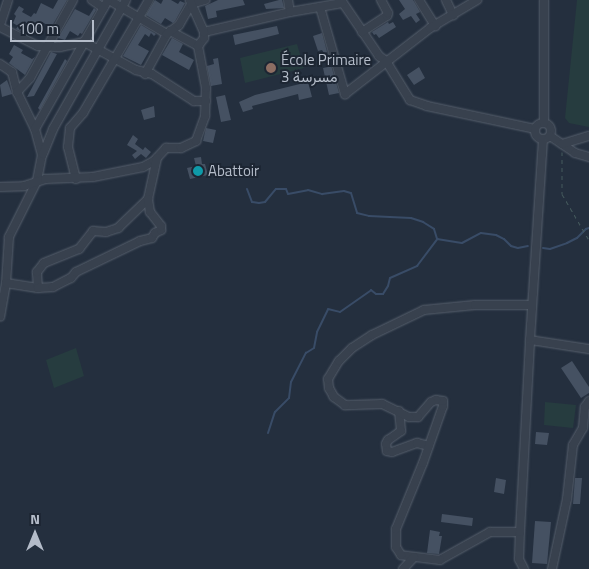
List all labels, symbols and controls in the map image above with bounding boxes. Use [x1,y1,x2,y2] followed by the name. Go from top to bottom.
[12,10,96,42] scale bar
[18,17,59,40] text: 100 m
[281,50,371,85] place label: École Primaire 3 مسرسة
[265,62,277,74] marker: École Primaire 3 مسرسة
[208,162,259,180] place label: Abattoir
[192,165,204,177] marker: Abattoir
[30,508,40,529] text: N
[10,509,60,559] north arrow

